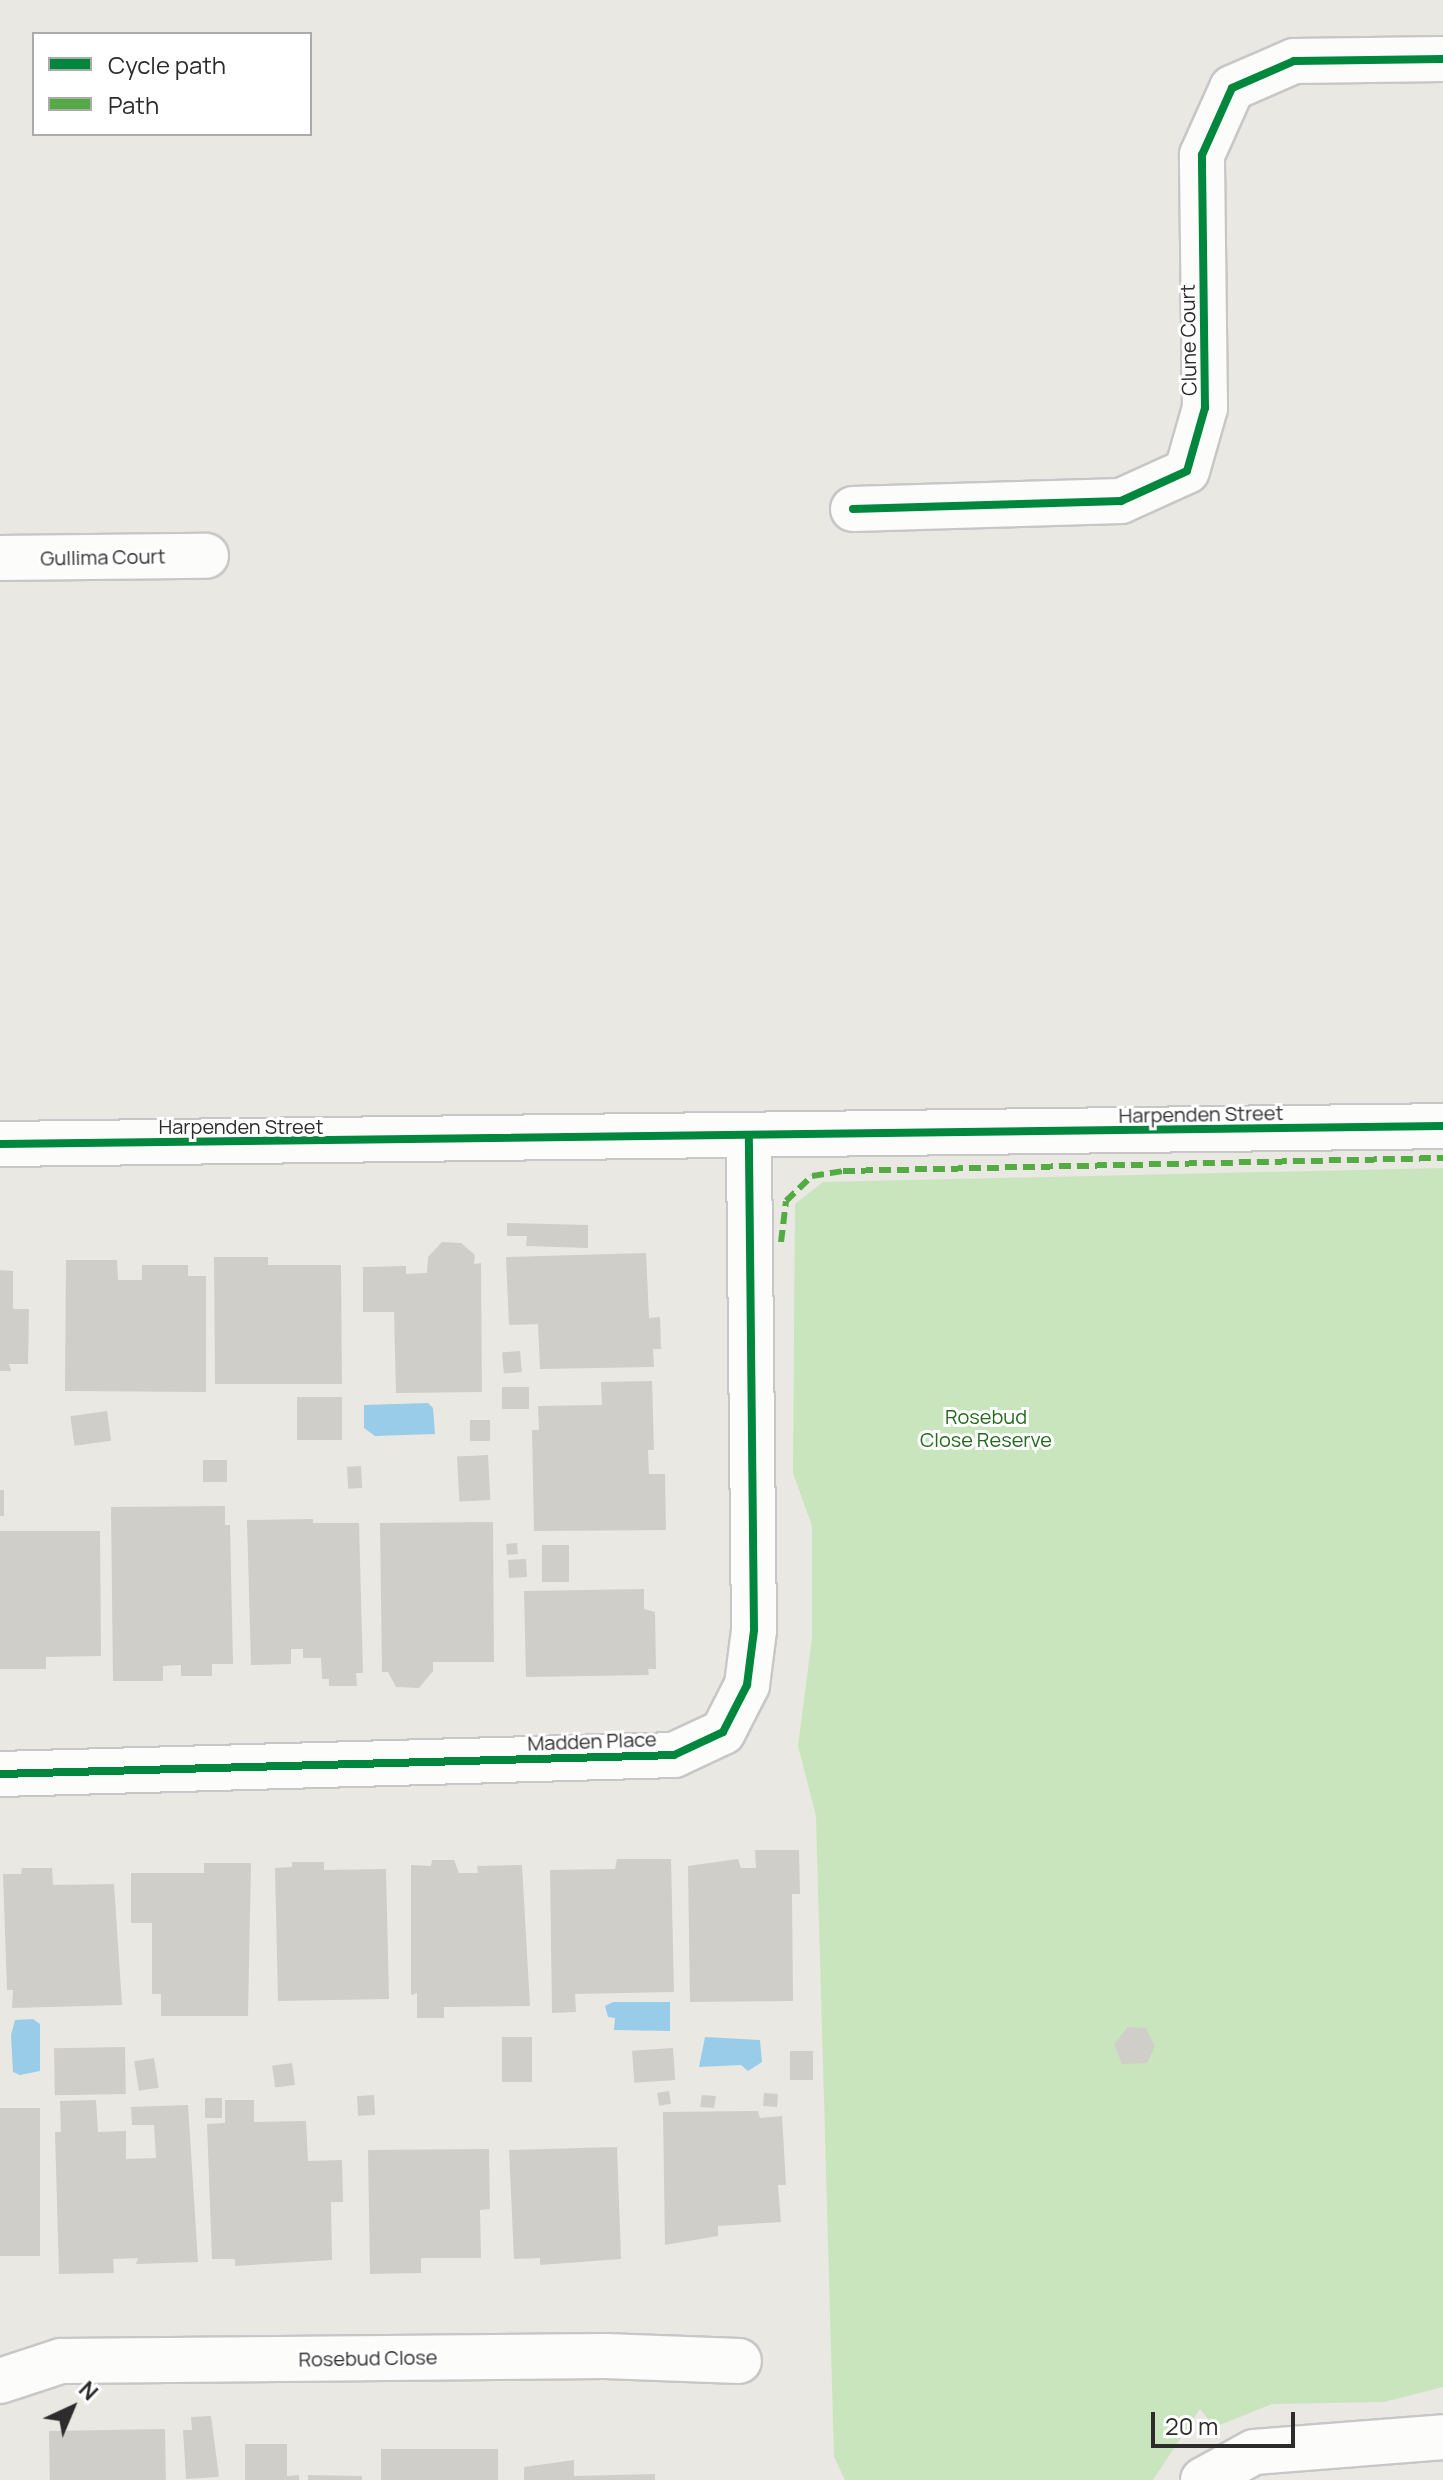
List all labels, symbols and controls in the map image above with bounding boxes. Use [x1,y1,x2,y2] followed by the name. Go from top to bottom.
[32,32,312,136] legend
[108,48,226,81] text: Cycle path
[108,88,159,121] text: Path
[1175,284,1201,396] street label: Clune Court
[40,544,166,570] street label: Gullima Court
[1118,1101,1284,1127] street label: Harpenden Street
[159,1114,323,1138] street label: Harpenden Street
[920,1404,1052,1451] park label: Rosebud Close Reserve
[527,1727,657,1755] street label: Madden Place
[298,2345,438,2371] street label: Rosebud Close
[32,2368,112,2448] north arrow
[73,2374,105,2407] text: N
[1155,2396,1299,2446] scale bar
[1165,2409,1218,2442] text: 20 m

